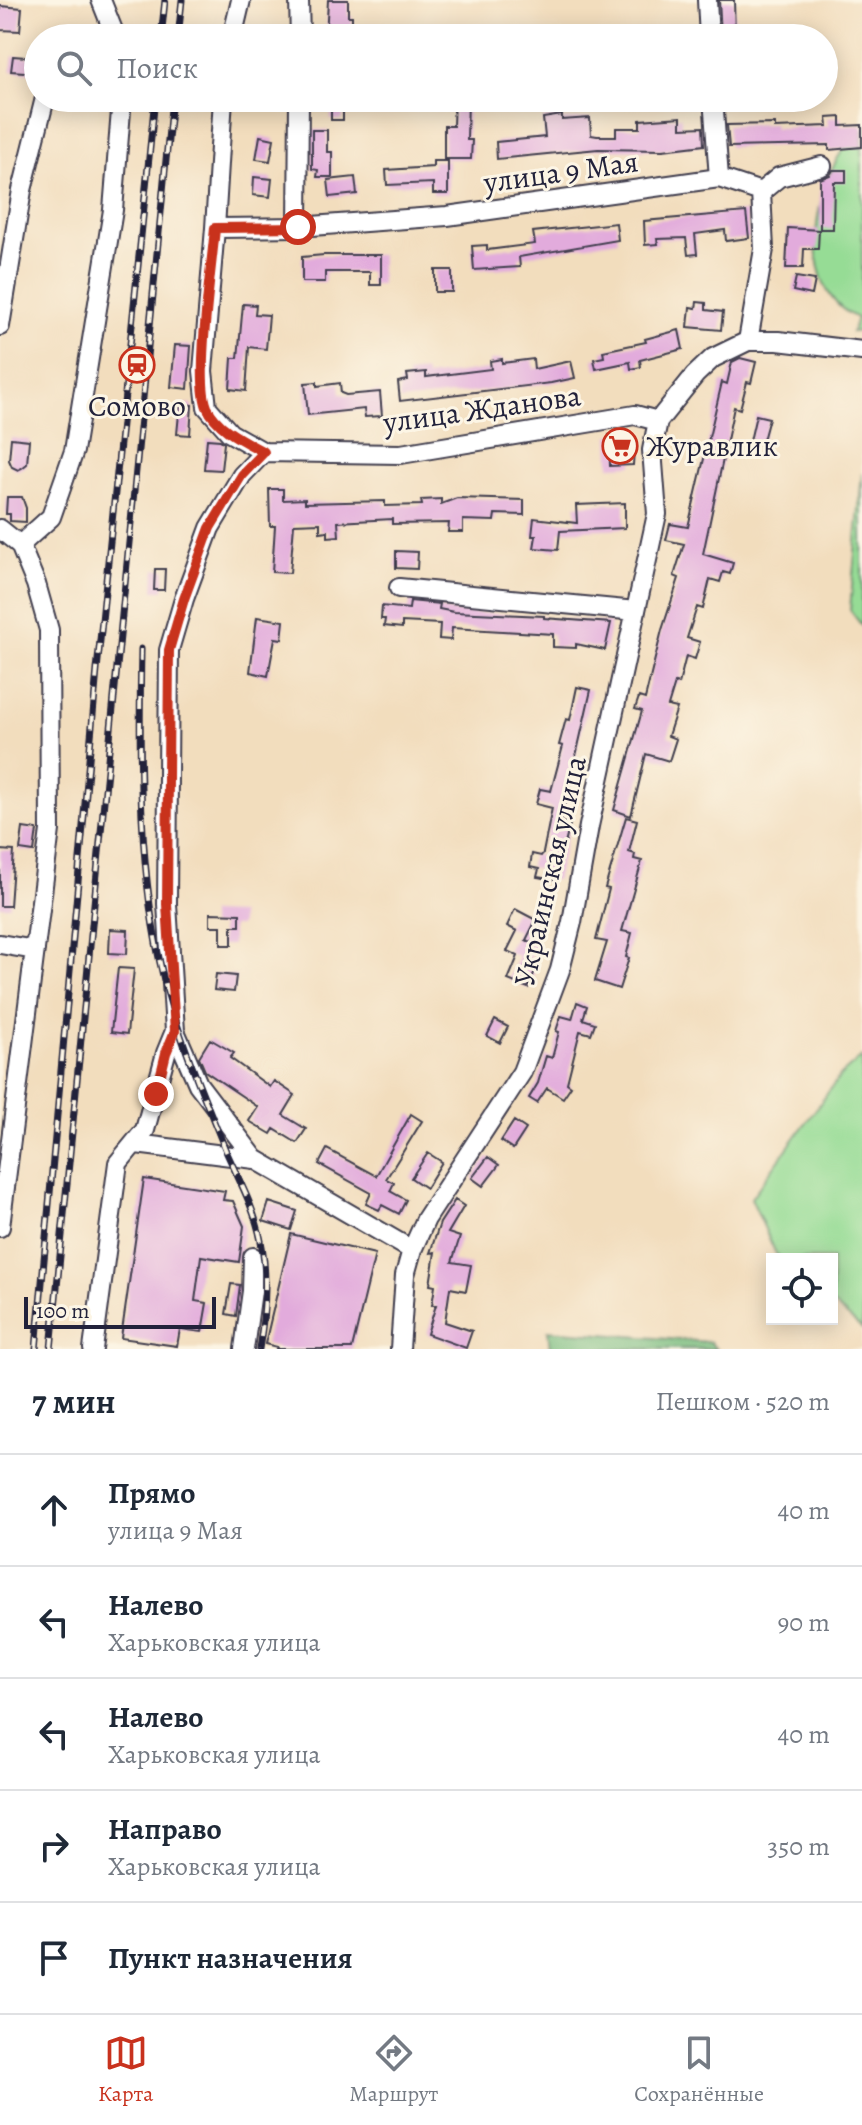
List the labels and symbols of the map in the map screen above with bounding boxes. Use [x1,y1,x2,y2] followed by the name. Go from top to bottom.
[480,141,641,203] street label: улица 9 Мая
[280,209,316,245] route start
[118,346,156,384] station icon: Сомово
[380,375,584,443] street label: улица Жданова
[88,386,186,426] place label: Сомово
[646,426,778,466] place label: Журавлик
[601,427,639,465] supermarket icon: Журавлик
[504,752,596,990] street label: Украинская улица
[138,1076,174,1112] route end
[24,1293,216,1329] scale bar

